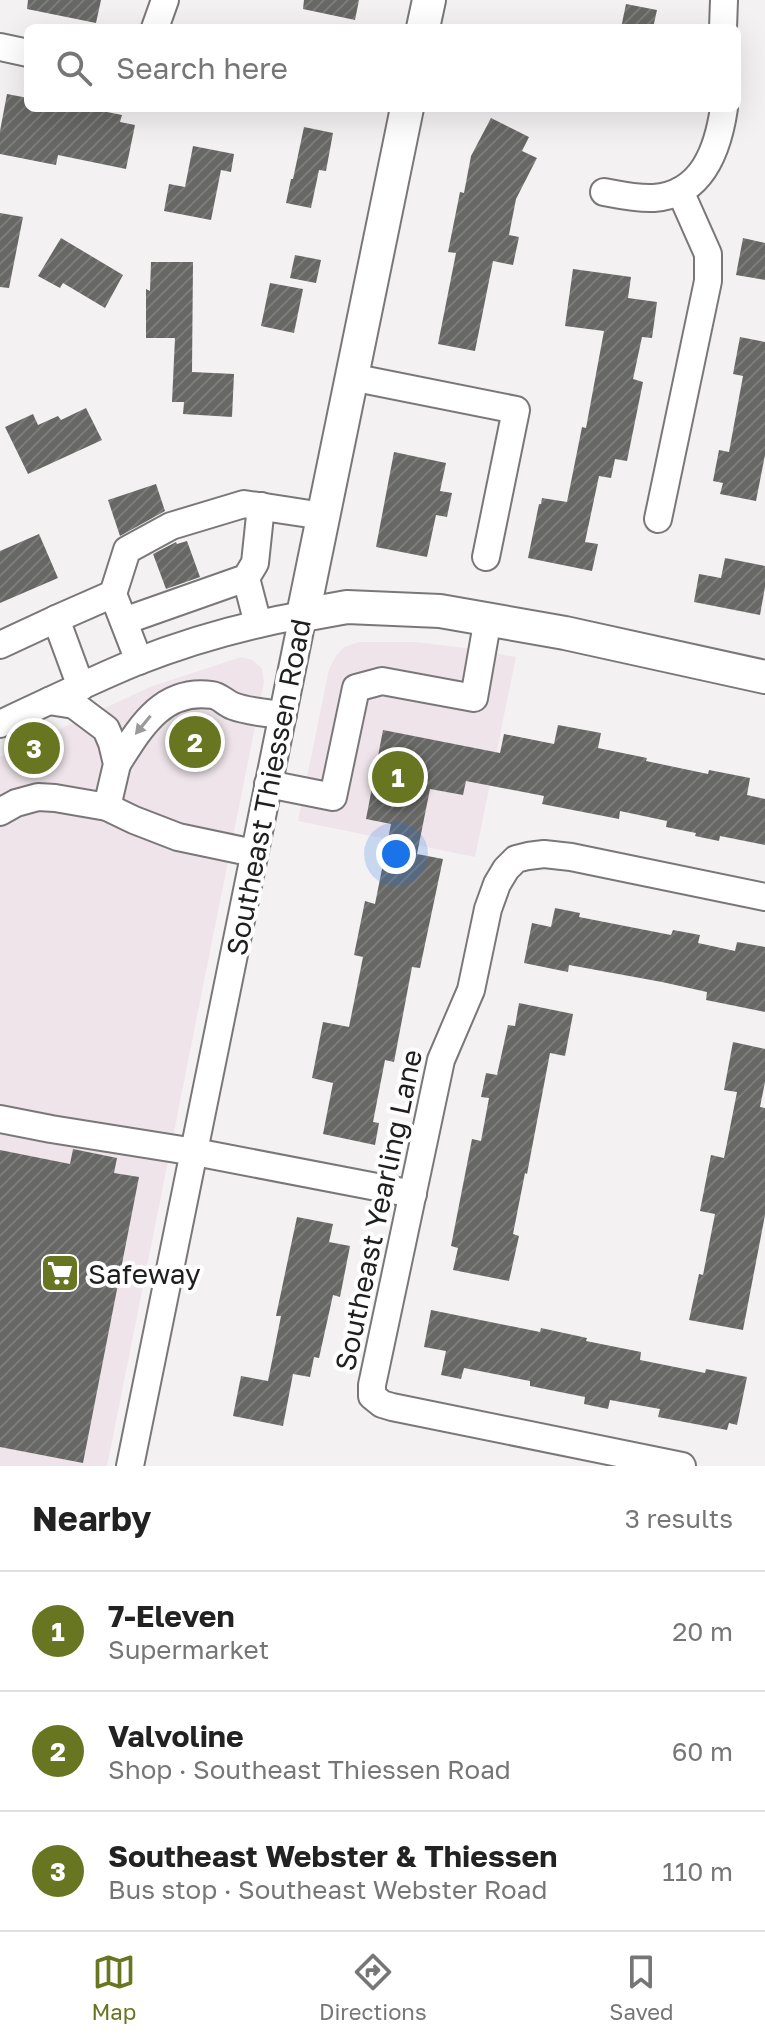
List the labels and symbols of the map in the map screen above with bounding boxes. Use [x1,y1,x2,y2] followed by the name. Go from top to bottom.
[219,616,317,958] street label: Southeast Thiessen Road
[169,712,221,772] pin: 2
[135,715,152,735] one-way arrow
[8,718,60,778] pin: 3
[372,747,424,807] pin: 1
[376,834,416,874] your location
[328,1047,428,1373] street label: Southeast Yearling Lane
[39,1252,81,1294] supermarket icon: Safeway
[88,1257,201,1290] place label: Safeway

